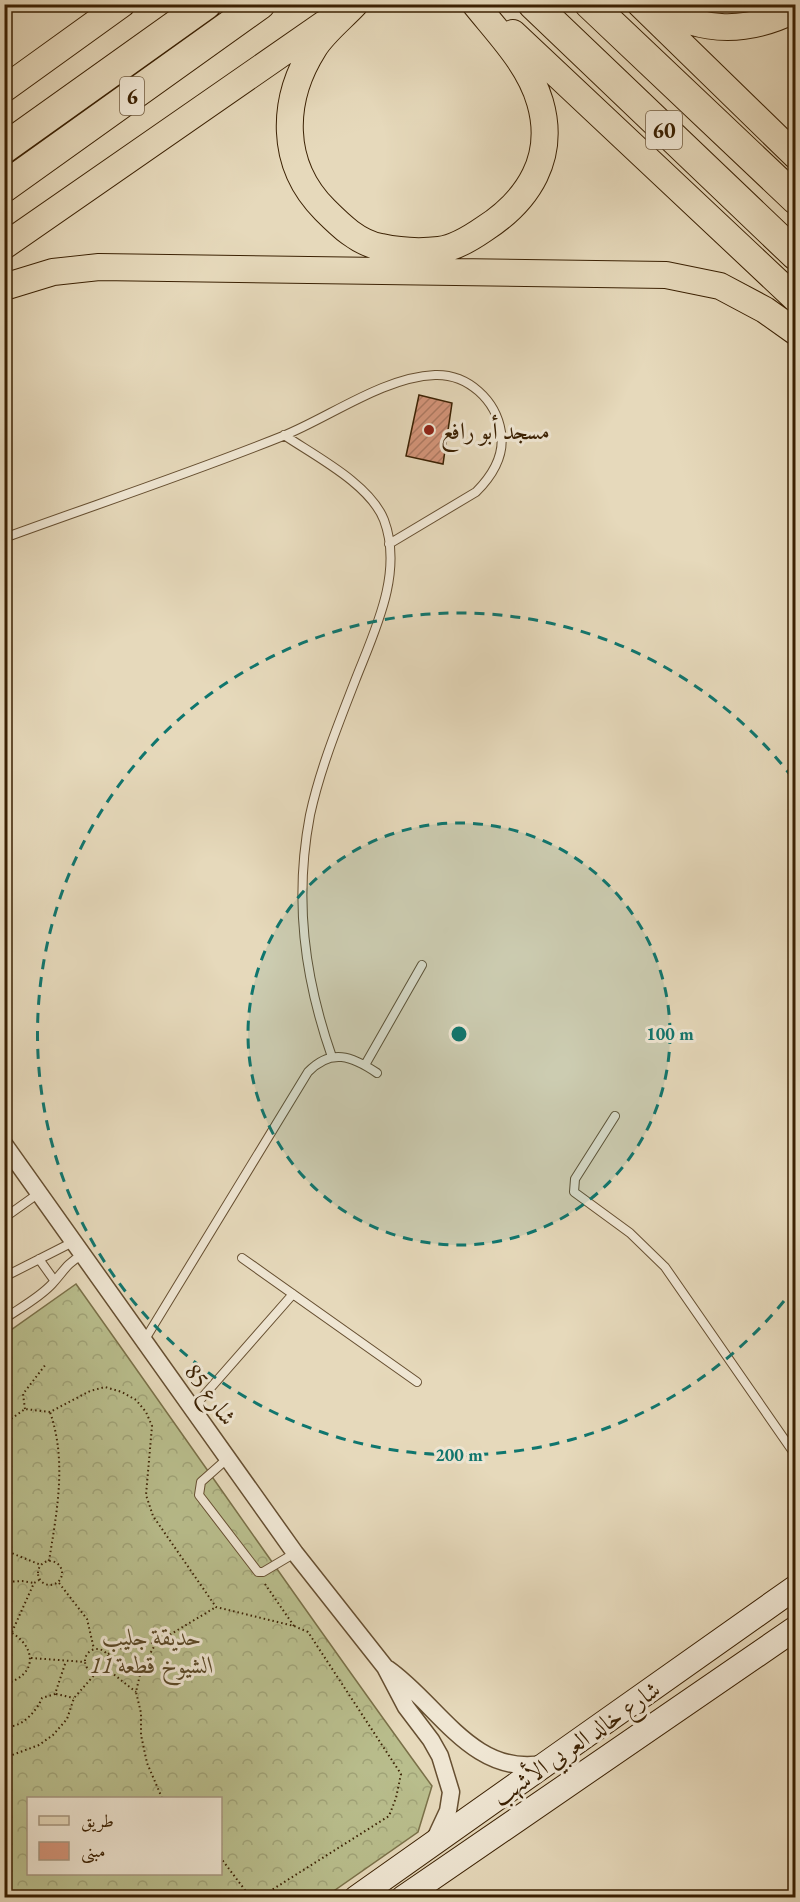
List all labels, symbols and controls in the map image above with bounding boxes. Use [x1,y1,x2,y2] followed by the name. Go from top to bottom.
[120,77,144,115] road number: 6
[646,111,682,149] road number: 60
[441,414,550,453] place label: مسجد أبو رافع
[422,423,436,437] marker: مسجد أبو رافع
[646,1022,694,1045] text: 100 m
[449,1024,469,1044] centre of rings
[174,1357,244,1434] street label: شارع 85
[435,1443,483,1466] text: 200 m
[90,1621,214,1686] park label: حديقة جليب الشيوخ قطعة 11
[486,1673,669,1817] street label: شارع خالد العربي الأشهب
[27,1797,222,1875] legend
[81,1809,114,1833] text: طريق
[81,1839,106,1864] text: مبنى

